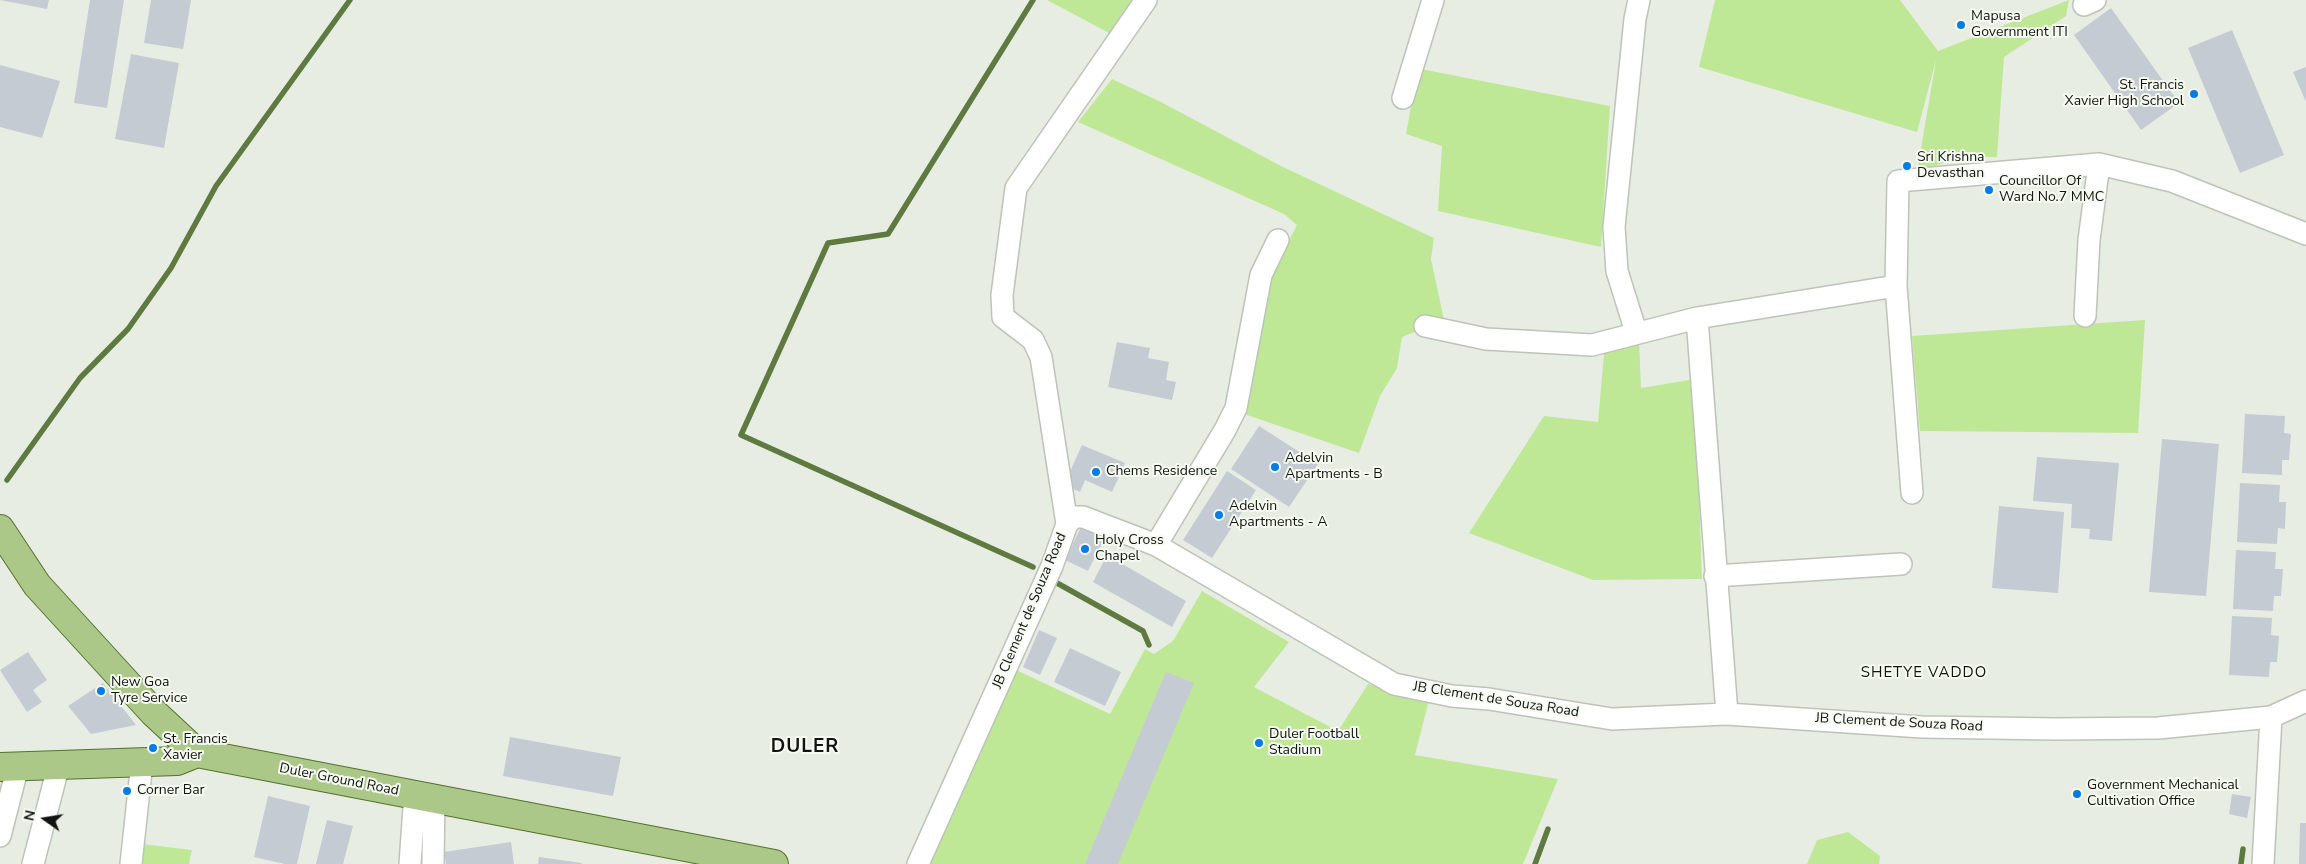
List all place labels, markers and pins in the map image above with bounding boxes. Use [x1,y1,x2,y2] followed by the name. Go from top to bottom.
[1971,9,2068,41] place label: Mapusa Government ITI
[1955,19,1967,31] marker: Mapusa Government ITI
[2065,78,2184,110] place label: St. Francis Xavier High School
[2188,88,2200,100] marker: St. Francis Xavier High School
[1917,150,1985,182] place label: Sri Krishna Devasthan
[1901,160,1913,172] marker: Sri Krishna Devasthan
[1999,174,2104,206] place label: Councillor Of Ward No.7 MMC
[1983,184,1995,196] marker: Councillor Of Ward No.7 MMC
[1285,451,1383,484] place label: Adelvin Apartments - B
[1269,461,1281,473] marker: Adelvin Apartments - B
[1106,464,1217,480] place label: Chems Residence
[1090,466,1102,478] marker: Chems Residence
[1229,499,1327,532] place label: Adelvin Apartments - A
[1213,509,1225,521] marker: Adelvin Apartments - A
[1095,533,1164,566] place label: Holy Cross Chapel
[1079,543,1091,555] marker: Holy Cross Chapel
[111,675,187,708] place label: New Goa Tyre Service
[95,685,107,697] marker: New Goa Tyre Service
[1269,727,1359,760] place label: Duler Football Stadium
[163,732,228,764] place label: St. Francis Xavier
[1253,737,1265,749] marker: Duler Football Stadium
[147,742,159,754] marker: St. Francis Xavier
[2087,778,2239,810] place label: Government Mechanical Cultivation Office
[137,783,205,799] place label: Corner Bar
[121,785,133,797] marker: Corner Bar
[2071,788,2083,800] marker: Government Mechanical Cultivation Office

